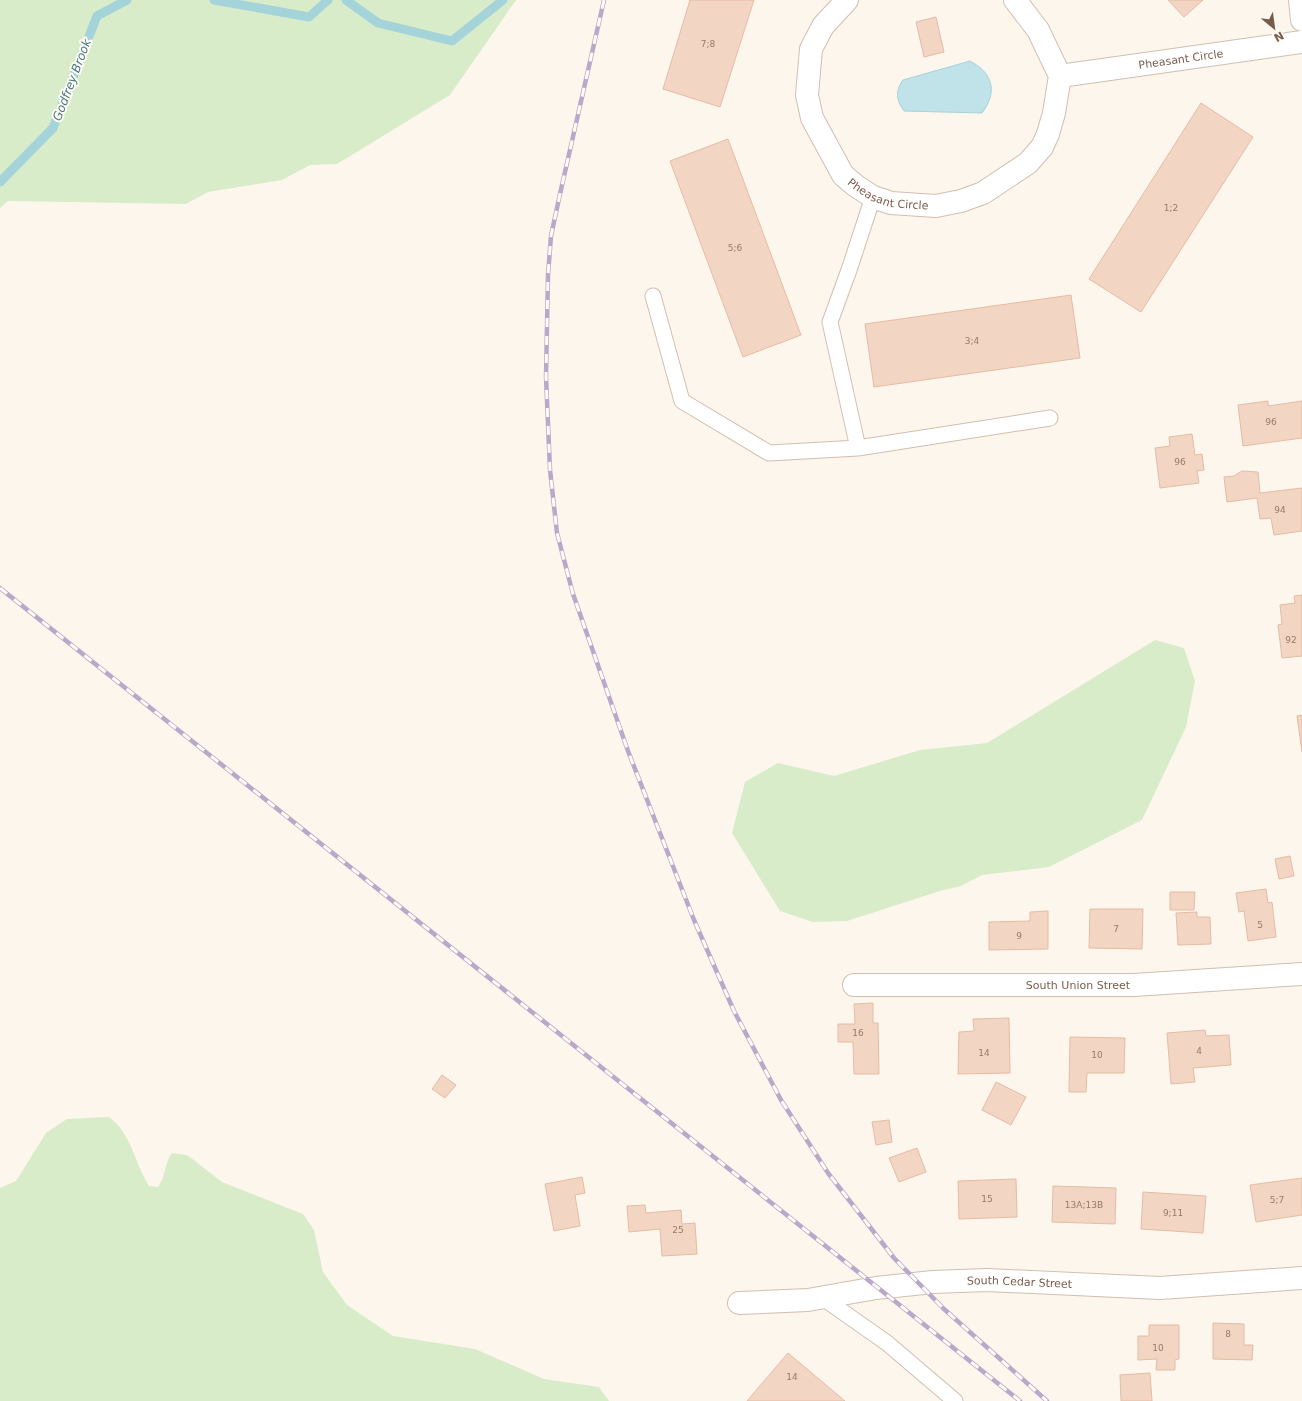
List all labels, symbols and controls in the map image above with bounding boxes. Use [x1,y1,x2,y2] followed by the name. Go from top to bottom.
[1254,8,1294,48] north arrow
[1271,28,1286,44] text: N
[50,36,94,123] water label: Godfrey Brook
[701,39,716,49] house number: 7;8
[1138,47,1224,72] street label: Pheasant Circle
[845,176,929,212] street label: Pheasant Circle
[1164,203,1178,213] house number: 1;2
[728,243,743,253] house number: 5;6
[965,336,980,346] house number: 3;4
[1265,417,1277,427] house number: 96
[1174,457,1186,467] house number: 96
[1274,505,1286,515] house number: 94
[1285,635,1297,645] house number: 92
[1257,920,1263,930] house number: 5
[1113,924,1119,934] house number: 7
[1016,931,1022,941] house number: 9
[1026,979,1131,992] street label: South Union Street
[852,1028,864,1038] house number: 16
[1196,1046,1202,1056] house number: 4
[978,1048,990,1058] house number: 14
[1091,1050,1103,1060] house number: 10
[981,1194,993,1204] house number: 15
[1270,1195,1284,1205] house number: 5;7
[1065,1200,1103,1210] house number: 13A;13B
[1163,1208,1183,1218] house number: 9;11
[672,1225,684,1235] house number: 25
[967,1274,1073,1291] street label: South Cedar Street
[1225,1329,1231,1339] house number: 8
[1152,1343,1164,1353] house number: 10
[786,1372,798,1382] house number: 14

